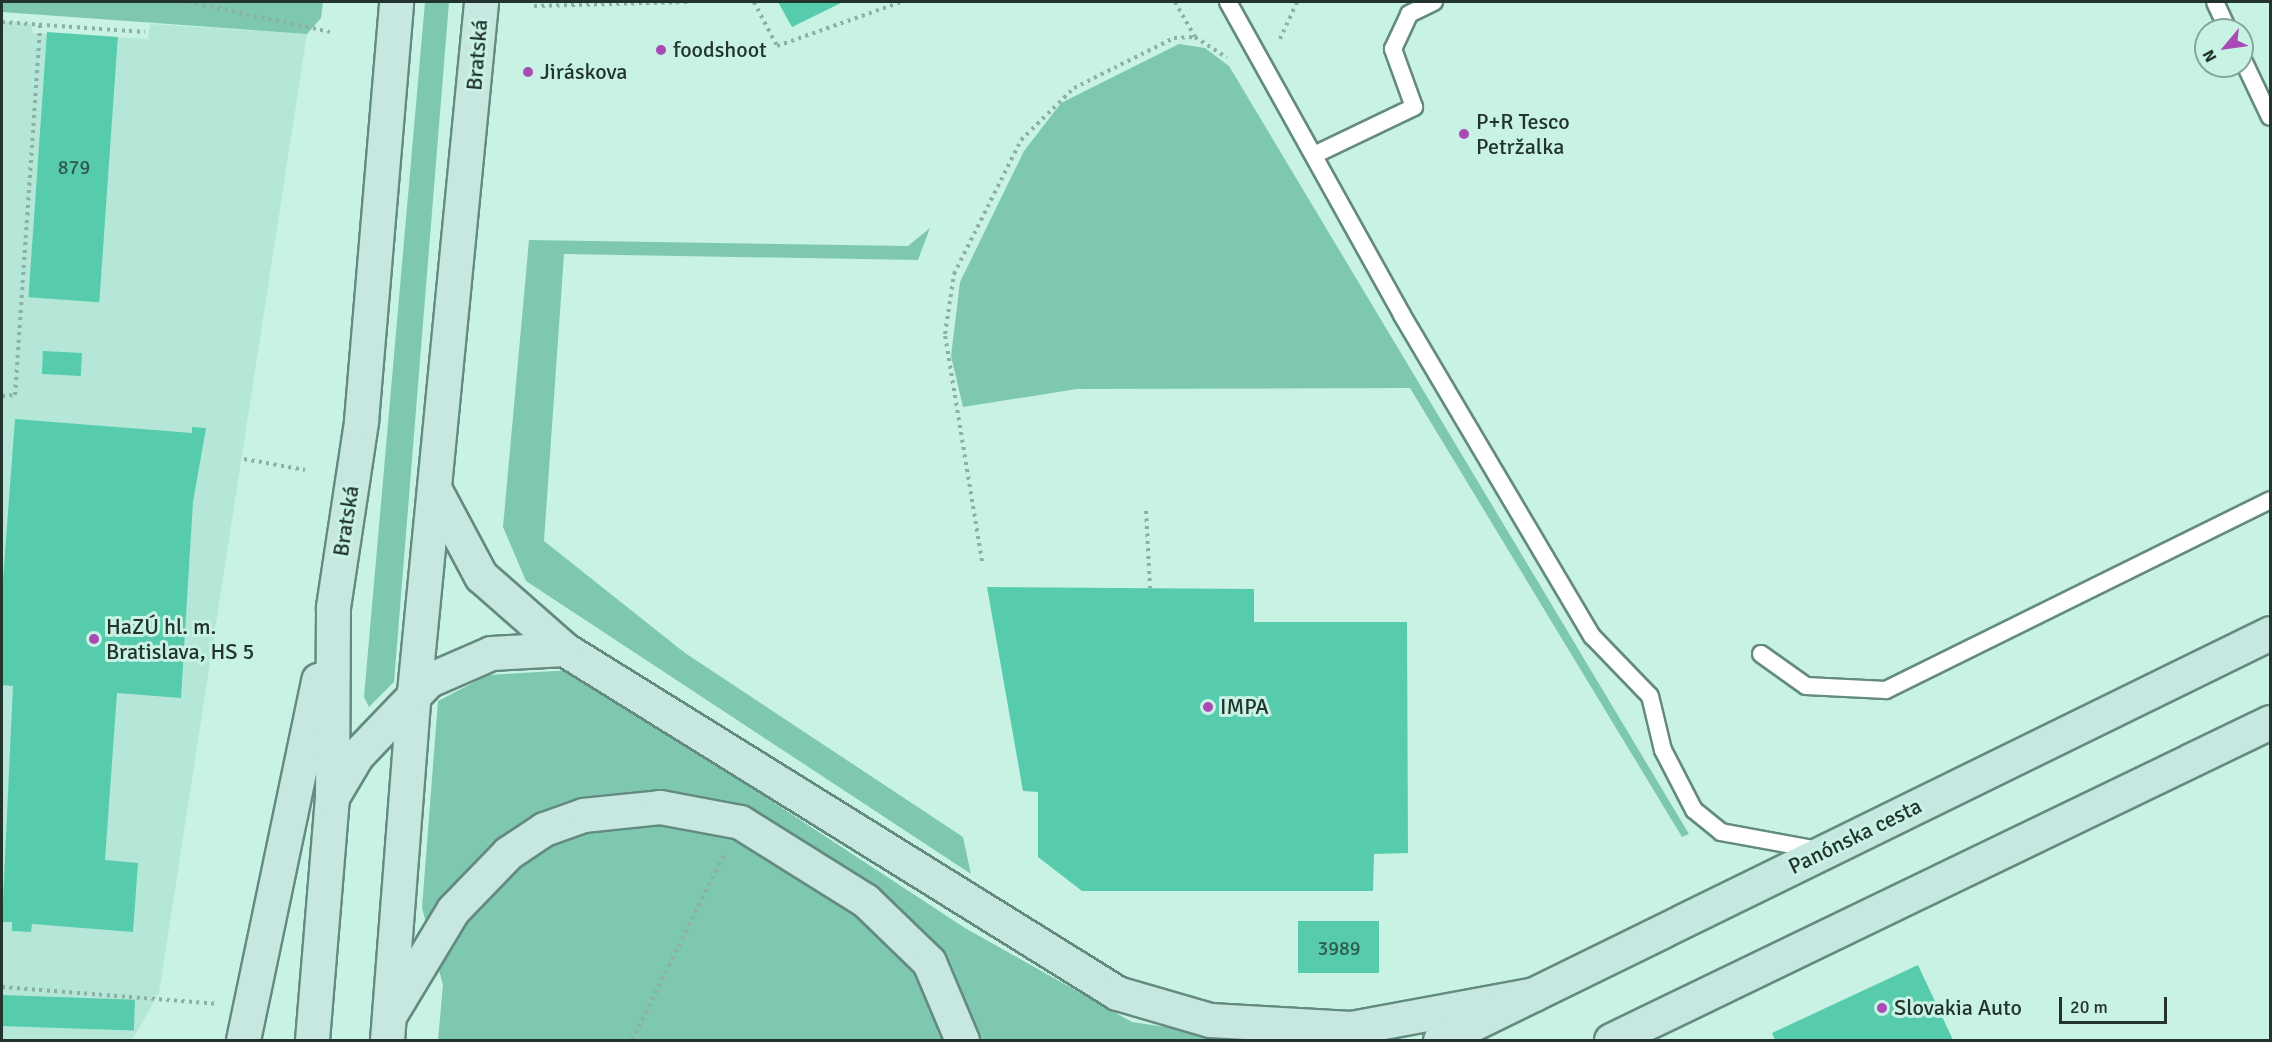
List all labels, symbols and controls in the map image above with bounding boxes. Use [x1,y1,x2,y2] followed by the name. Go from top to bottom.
[461,18,493,92] street label: Bratská
[2194,18,2254,78] north arrow
[673,37,767,63] place label: foodshoot
[654,43,668,57] marker: foodshoot
[2199,46,2221,65] text: N
[540,59,627,85] place label: Jiráskova
[521,65,535,79] marker: Jiráskova
[1476,108,1570,160] place label: P+R Tesco Petržalka
[1457,127,1471,141] marker: P+R Tesco Petržalka
[58,155,90,179] house number: 879
[327,484,365,558] street label: Bratská
[106,613,254,664] place label: HaZÚ hl. m. Bratislava, HS 5
[87,632,101,646] marker: HaZÚ hl. m. Bratislava, HS 5
[1220,694,1269,720] place label: IMPA
[1201,700,1215,714] marker: IMPA
[1784,792,1926,880] street label: Panónska cesta
[1317,936,1361,960] house number: 3989
[2062,985,2170,1023] scale bar
[1894,995,2022,1021] place label: Slovakia Auto
[2070,996,2108,1018] text: 20 m
[1875,1001,1889,1015] marker: Slovakia Auto

